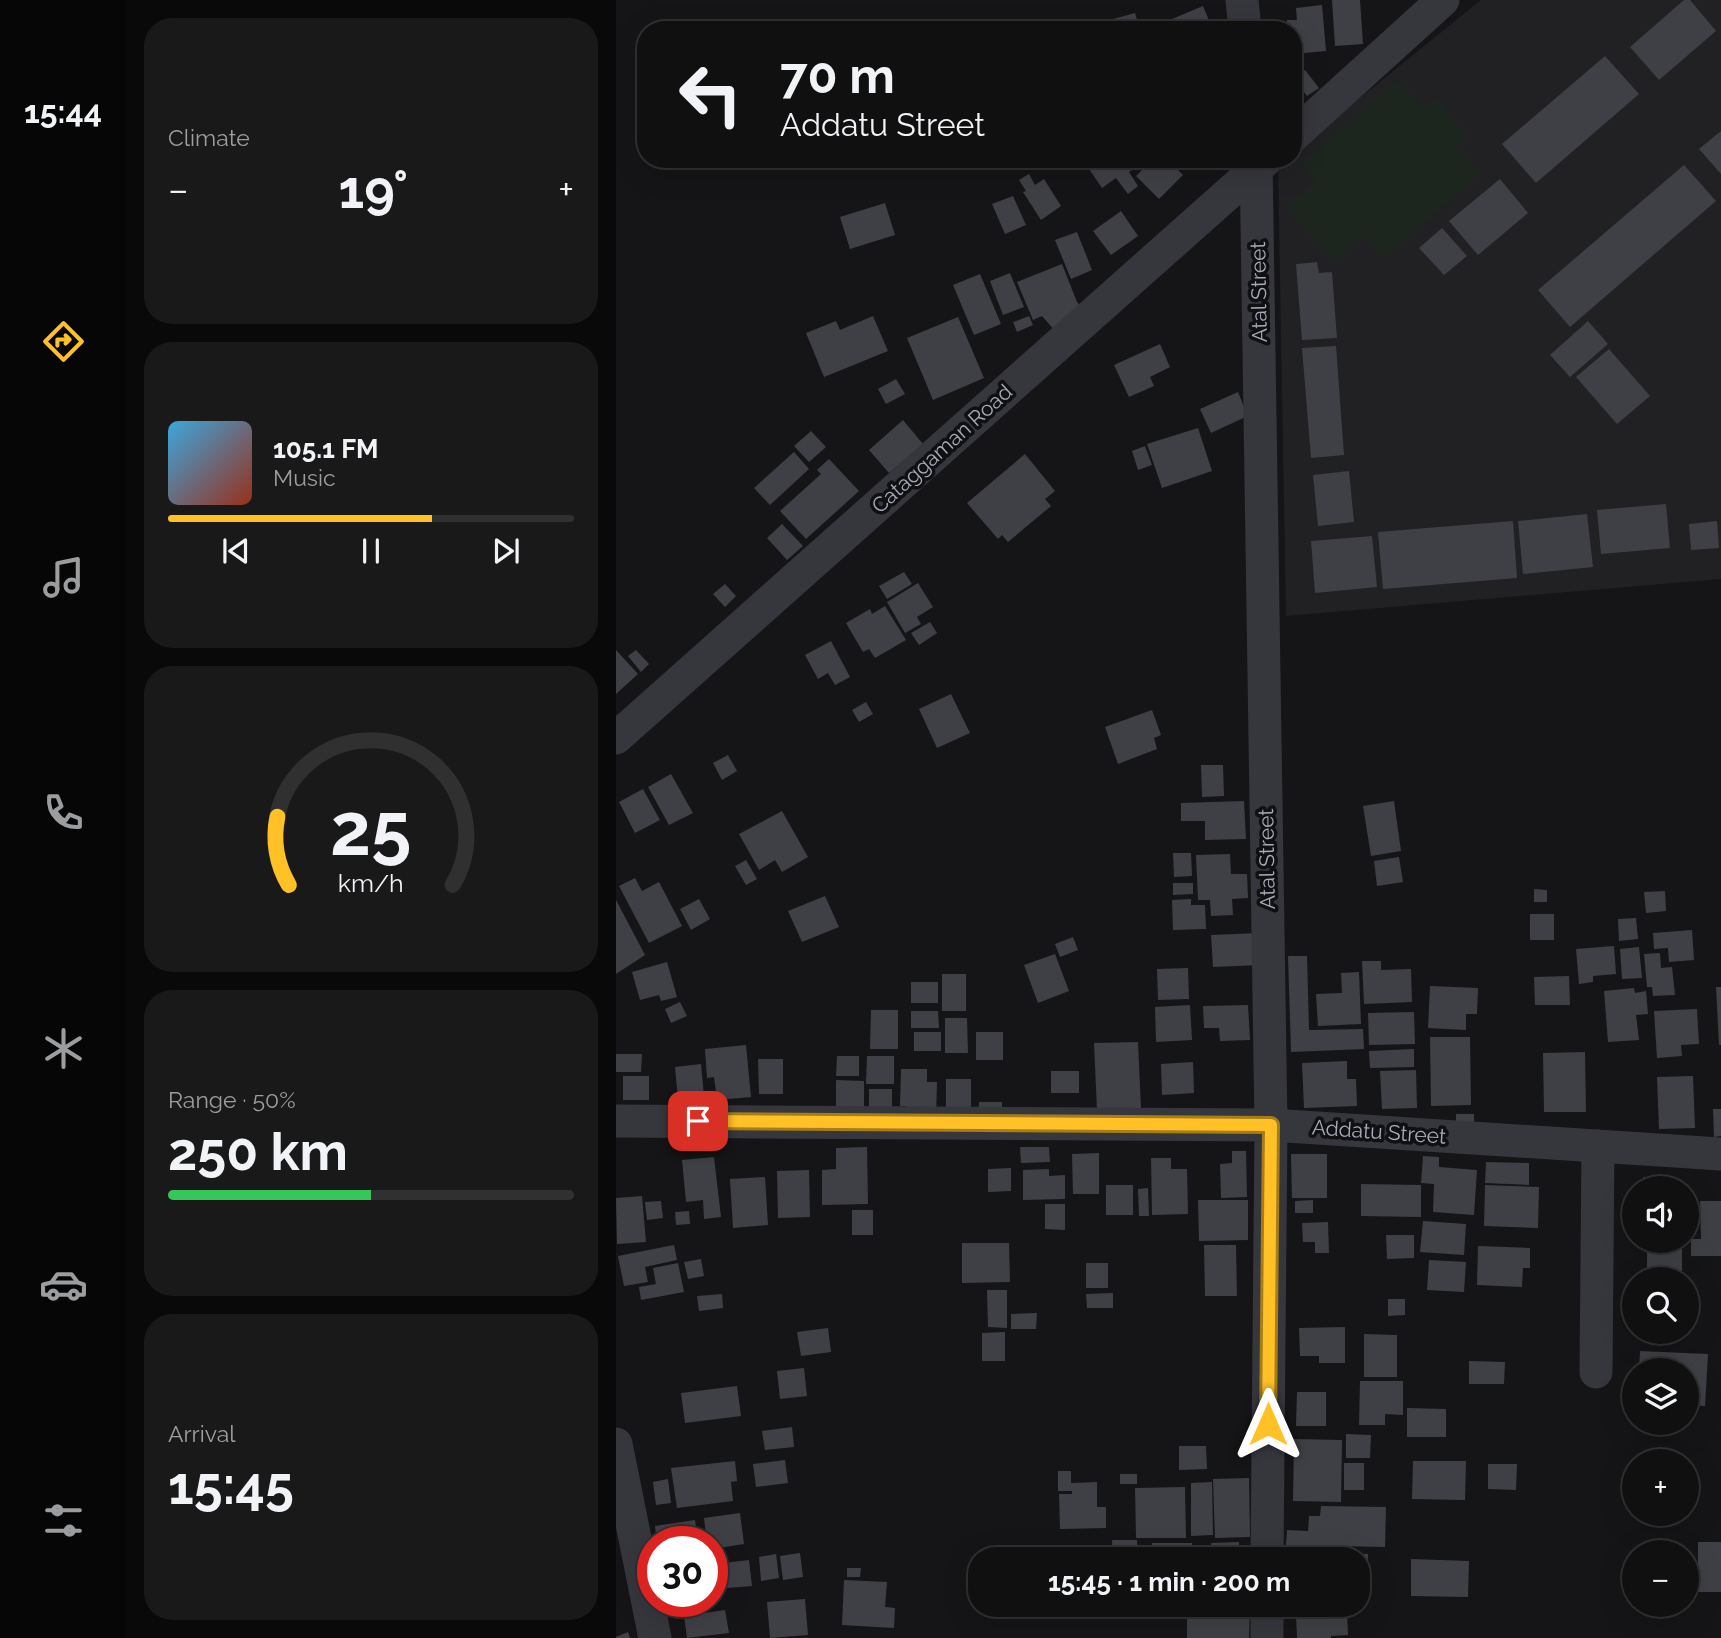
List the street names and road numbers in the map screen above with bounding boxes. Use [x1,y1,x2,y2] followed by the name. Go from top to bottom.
[1245,241,1272,343] street label: Atal Street
[866,379,1017,518] street label: Cataggaman Road
[1253,808,1280,910] street label: Atal Street
[1311,1114,1447,1149] street label: Addatu Street

